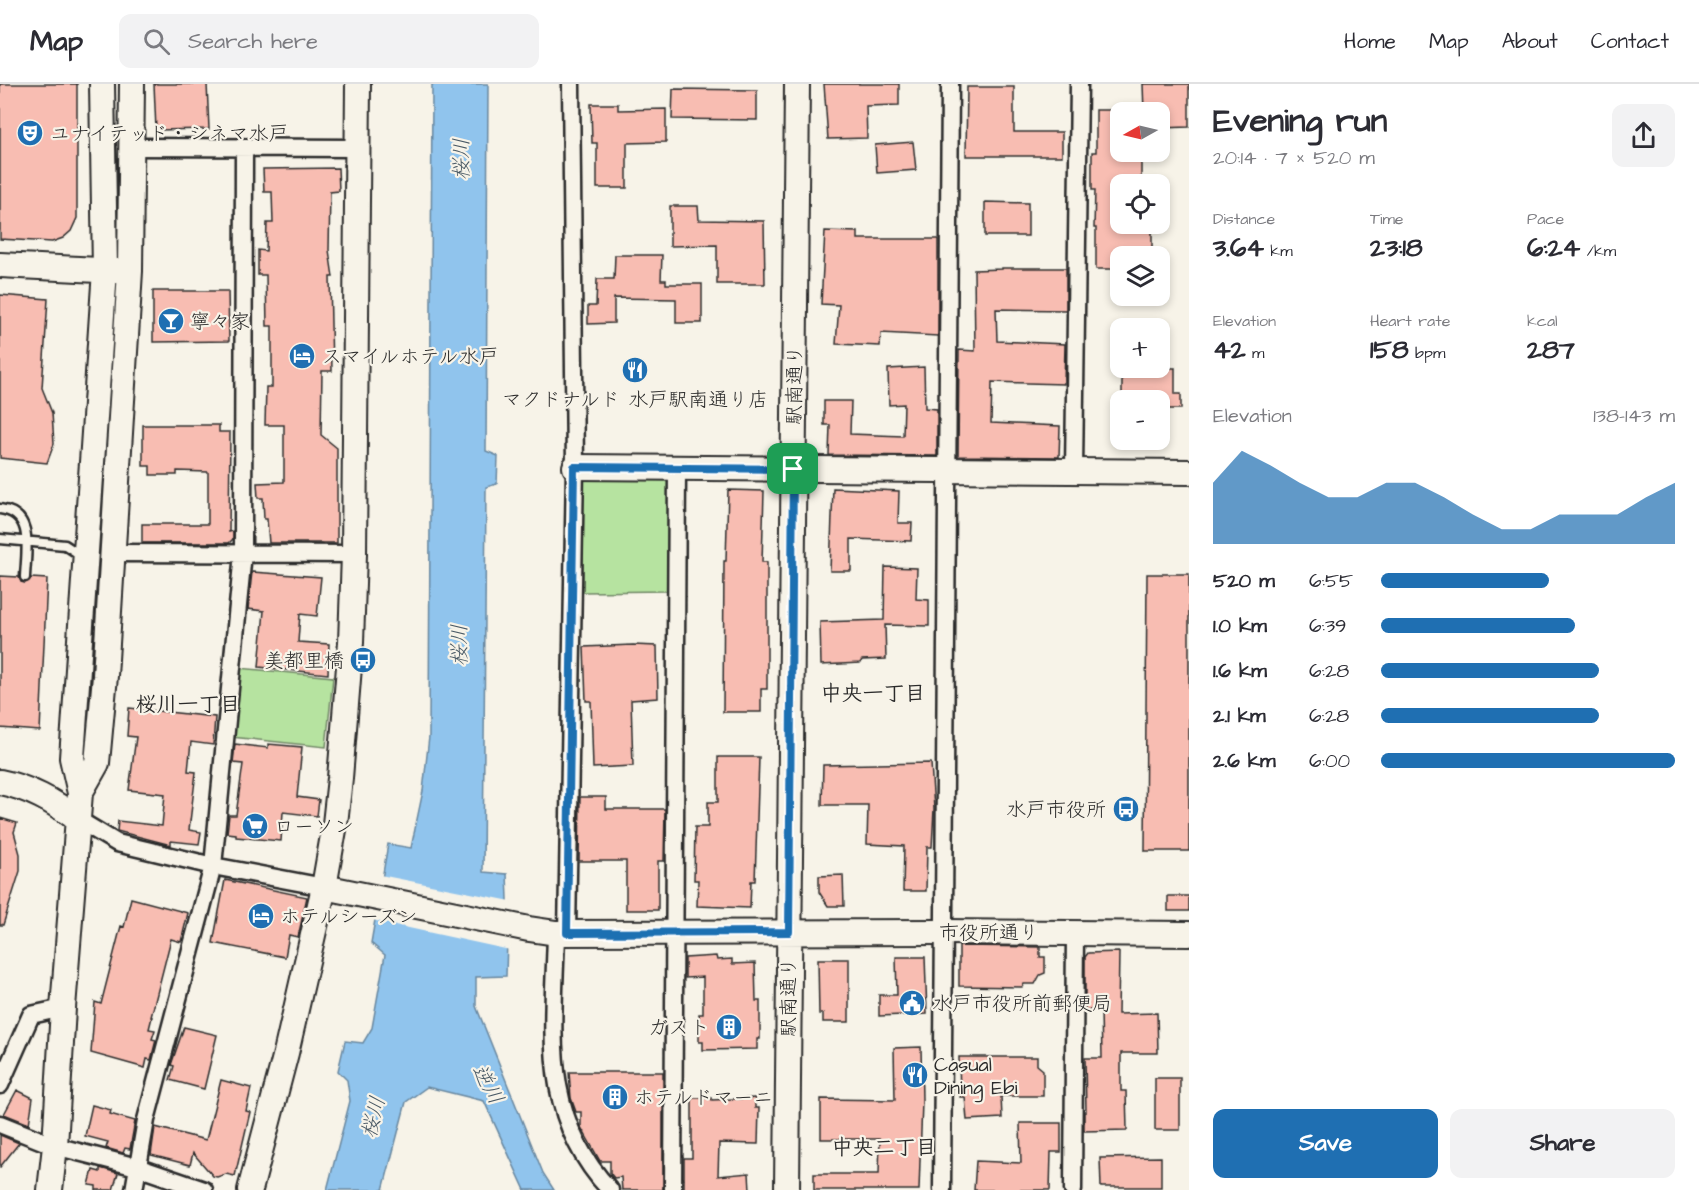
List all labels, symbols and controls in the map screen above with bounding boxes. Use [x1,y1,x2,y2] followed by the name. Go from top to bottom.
[119,14,539,68] search box
[30,22,83,61] text: Map
[140,25,173,58] icon: search
[188,26,318,57] text: Search here
[1344,27,1396,56] text: Home
[1429,27,1469,56] text: Map
[1502,27,1558,56] text: About
[1591,27,1669,56] text: Contact
[1213,98,1387,144] text: Evening run
[1110,102,1170,162] north arrow
[1110,102,1170,450] map controls
[1612,104,1675,167] button: share
[15,118,45,148] theatre icon: ユナイテッド・シネマ水戸
[50,120,288,148] place label: ユナイテッド・シネマ水戸
[447,138,476,180] water label: 桜川
[1213,144,1375,172] text: 20:14 · 7 × 520 m
[1110,174,1170,234] button: locate
[1213,208,1275,230] text: Distance
[1370,208,1404,230] text: Time
[1527,208,1564,230] text: Pace
[1213,230,1264,266] text: 3.64
[1370,230,1423,266] text: 23:18
[1527,230,1580,266] text: 6:24
[1264,240,1293,262] text: km
[1580,240,1616,262] text: /km
[1110,246,1170,306] button: layers
[156,306,186,336] bar icon: 寧々家
[190,308,250,336] place label: 寧々家
[1213,310,1276,332] text: Elevation
[1370,310,1450,332] text: Heart rate
[1527,310,1558,332] text: kcal
[1110,318,1170,378] button: +
[1213,332,1246,368] text: 42
[1370,332,1409,368] text: 158
[1527,332,1575,368] text: 287
[287,341,317,371] hotel icon: スマイルホテル水戸
[1246,342,1264,364] text: m
[1409,342,1445,364] text: bpm
[322,343,499,371] place label: スマイルホテル水戸
[780,345,810,425] street label: 駅南通り
[620,355,650,385] restaurant icon: マクドナルド 水戸駅南通り店
[502,386,768,414] place label: マクドナルド 水戸駅南通り店
[1110,390,1170,450] button: −
[1213,402,1292,430] text: Elevation
[1593,402,1675,430] text: 138–143 m
[767,443,818,494] pin
[776,452,809,485] icon: arrive
[1213,567,1275,595] text: 520 m
[1309,567,1353,595] text: 6:55
[1213,612,1267,640] text: 1.0 km
[1309,612,1346,640] text: 6:39
[445,624,474,666] water label: 桜川
[348,645,378,675] bus stop icon: 美都里橋
[264,647,344,675] place label: 美都里橋
[1213,657,1267,685] text: 1.6 km
[1309,657,1349,685] text: 6:28
[821,679,926,708] district label: 中央一丁目
[136,690,241,719] district label: 桜川一丁目
[1213,702,1266,730] text: 2.1 km
[1309,702,1349,730] text: 6:28
[1213,747,1276,775] text: 2.6 km
[1309,747,1350,775] text: 6:00
[1111,794,1141,824] bus stop icon: 水戸市役所
[1006,796,1106,824] place label: 水戸市役所
[240,811,270,841] supermarket icon: ローソン
[274,813,354,841] place label: ローソン
[246,901,276,931] hotel icon: ホテルシーズン
[280,903,418,931] place label: ホテルシーズン
[939,919,1039,947] street label: 市役所通り
[775,957,803,1037] street label: 駅南通り
[897,988,927,1018] public building icon: 水戸市役所前郵便局
[932,990,1112,1018] place label: 水戸市役所前郵便局
[714,1012,744,1042] building icon: ガスト
[648,1014,710,1042] place label: ガスト
[934,1051,1017,1103] place label: Casual Dining Ebi
[465,1059,510,1110] water label: 逆川
[900,1060,930,1090] restaurant icon: Casual Dining Ebi
[600,1082,630,1112] building icon: ホテルドマーニ
[634,1084,773,1112] place label: ホテルドマーニ
[354,1093,393,1141] water label: 桜川
[1213,1109,1438,1178] button: Save
[1450,1109,1675,1178] button: Share
[832,1133,937,1162] district label: 中央二丁目

